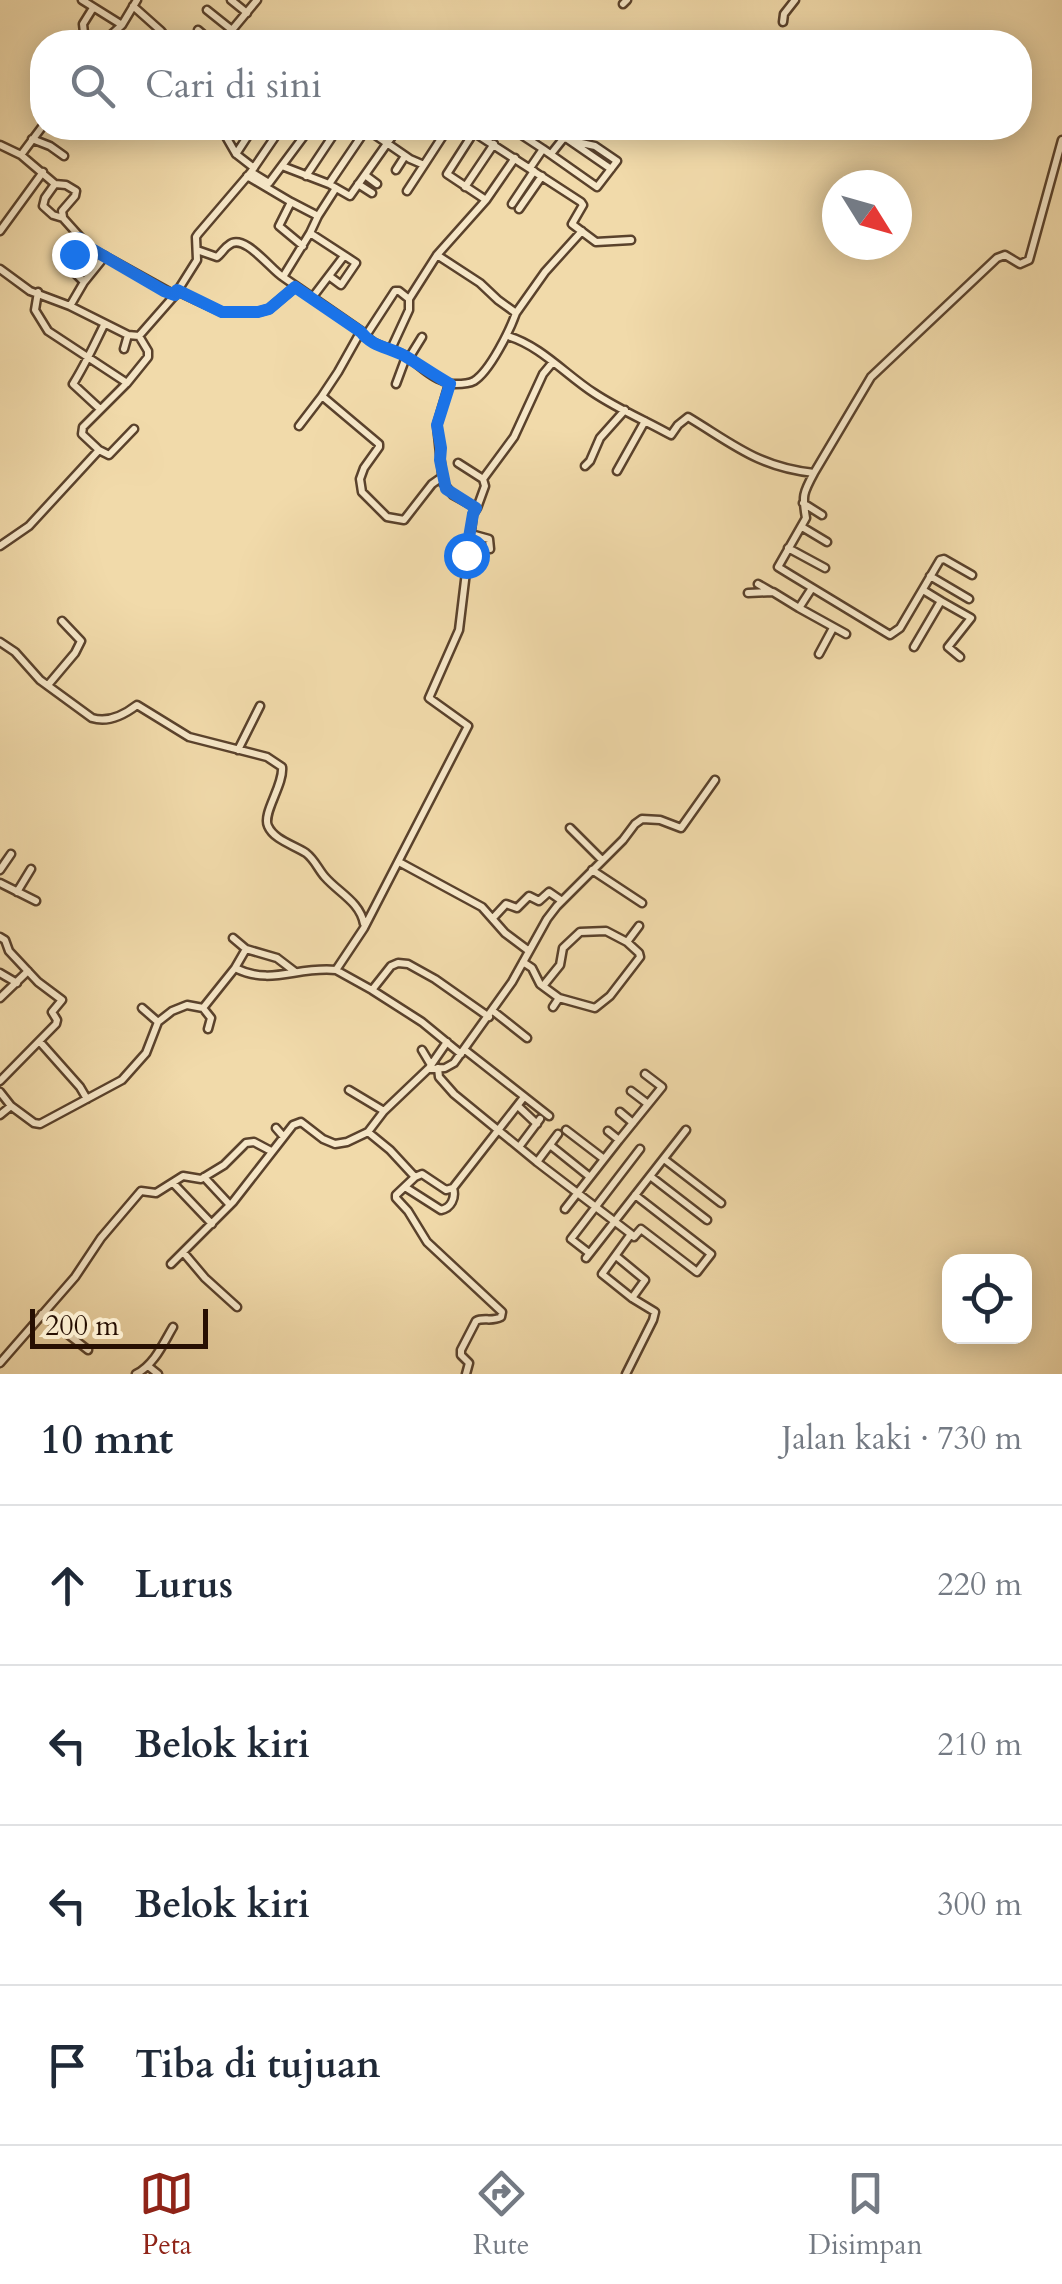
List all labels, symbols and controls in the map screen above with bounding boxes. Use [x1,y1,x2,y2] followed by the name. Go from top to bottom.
[30,30,1032,140] search box
[65,58,120,113] icon: search
[145,59,322,111] text: Cari di sini
[822,170,912,260] north arrow
[52,232,98,278] route end
[444,533,490,579] route start
[942,1254,1032,1344] map controls
[942,1254,1032,1344] button: locate
[30,1304,208,1348] scale bar
[45,1307,119,1345] text: 200 m
[40,1411,173,1468] text: 10 mnt
[781,1417,1022,1461] text: Jalan kaki · 730 m
[40,1558,95,1613] icon: ahead
[135,1559,233,1611] text: Lurus
[937,1563,1022,1607] text: 220 m
[40,1718,95,1773] icon: left
[135,1719,310,1771] text: Belok kiri
[937,1723,1022,1767] text: 210 m
[40,1878,95,1933] icon: left
[135,1879,310,1931] text: Belok kiri
[937,1883,1022,1927] text: 300 m
[40,2038,95,2093] icon: arrive
[135,2039,380,2091] text: Tiba di tujuan
[139,2166,194,2264] tab: Peta
[473,2166,529,2264] tab: Rute
[808,2166,923,2264] tab: Disimpan

